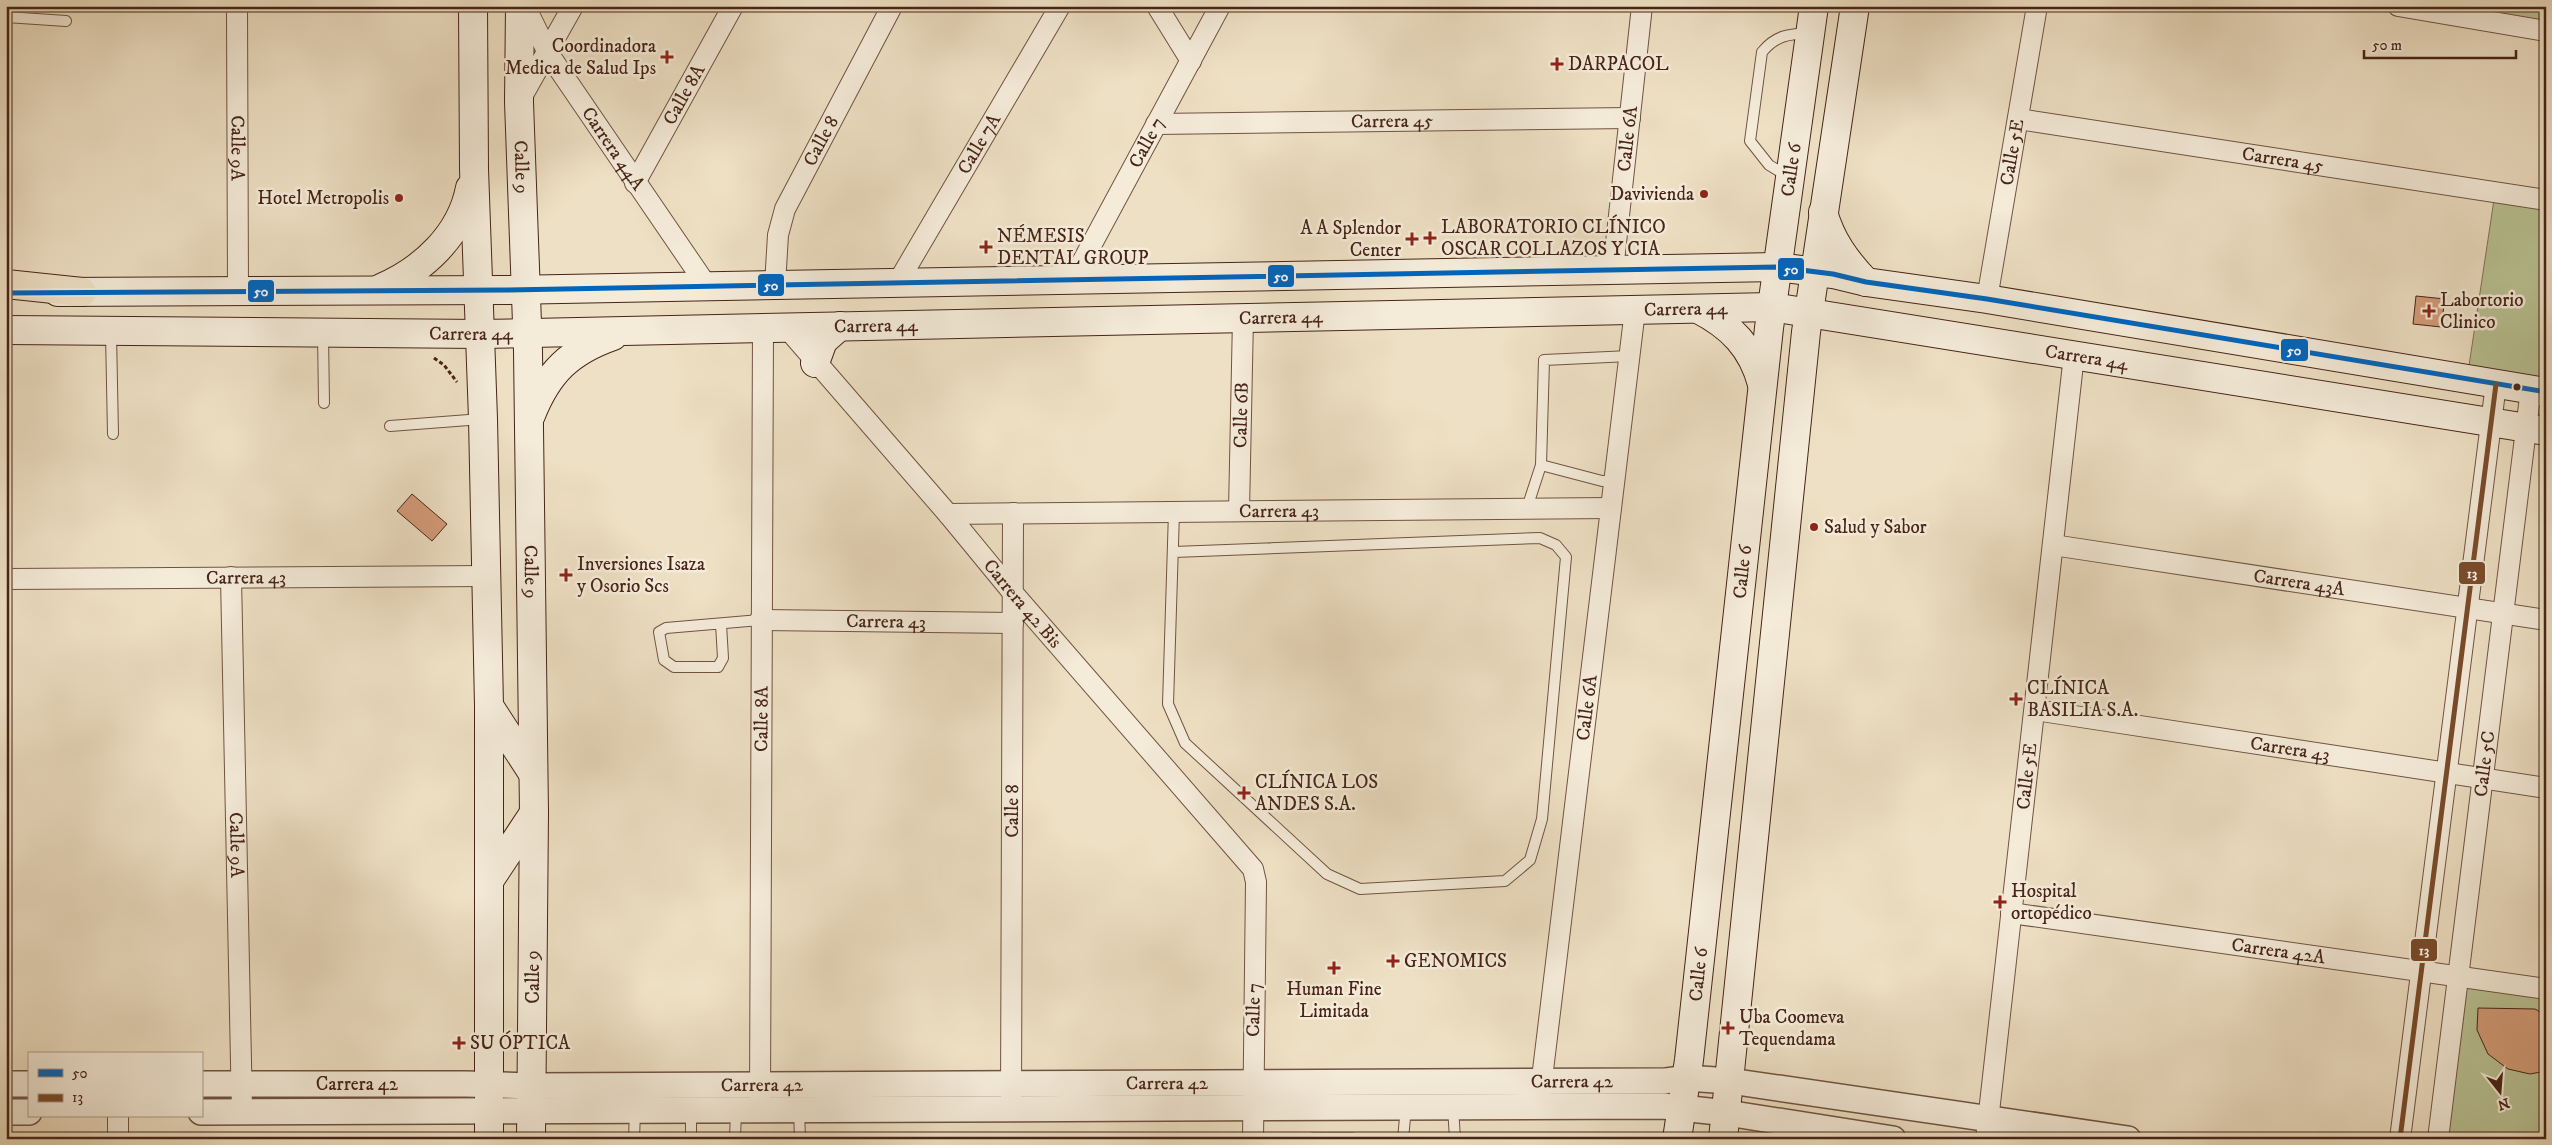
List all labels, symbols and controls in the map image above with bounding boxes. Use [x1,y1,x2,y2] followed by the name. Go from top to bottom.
[2364,28,2517,60] scale bar
[505,35,656,80] place label: Coordinadora Medica de Salud Ips
[2372,36,2402,55] text: 50 m
[660,50,674,64] marker: Coordinadora Medica de Salud Ips
[1568,53,1669,76] place label: DARPACOL
[1550,57,1564,71] marker: DARPACOL
[658,60,710,129] street label: Calle 8A
[577,102,650,195] street label: Carrera 44A
[1612,104,1643,173] street label: Calle 6A
[952,109,1006,178] street label: Calle 7A
[1351,109,1434,133] street label: Carrera 45
[798,112,844,170] street label: Calle 8
[1124,113,1169,172] street label: Calle 7
[226,115,249,182] street label: Calle 9A
[1995,117,2029,187] street label: Calle 5E
[509,140,534,194] street label: Calle 9
[1776,140,1806,198] street label: Calle 6
[2241,142,2326,177] street label: Carrera 45
[1610,183,1694,206] place label: Davivienda
[257,187,389,210] place label: Hotel Metropolis
[1698,188,1710,200] marker: Davivienda
[393,192,405,204] marker: Hotel Metropolis
[1441,214,1666,261] place label: LABORATORIO CLÍNICO OSCAR COLLAZOS Y CIA
[1300,217,1401,262] place label: A A Splendor Center
[997,224,1149,270] place label: NÉMESIS DENTAL GROUP
[1423,231,1437,245] marker: LABORATORIO CLÍNICO OSCAR COLLAZOS Y CIA
[1405,232,1419,246] marker: A A Splendor Center
[979,240,993,254] marker: NÉMESIS DENTAL GROUP
[1777,257,1805,281] line badge: 50
[1783,261,1799,279] text: 50
[1267,264,1295,288] line badge: 50
[1273,268,1289,286] text: 50
[757,273,785,297] line badge: 50
[763,277,779,295] text: 50
[247,279,275,303] line badge: 50
[253,283,269,301] text: 50
[2440,289,2523,334] place label: Labortorio Clinico
[1644,296,1729,321] street label: Carrera 44
[2422,304,2436,318] marker: Labortorio Clinico
[1239,305,1324,330] street label: Carrera 44
[834,313,919,338] street label: Carrera 44
[429,322,514,346] street label: Carrera 44
[2280,338,2309,362] line badge: 50
[2043,339,2131,376] street label: Carrera 44
[2286,342,2302,360] text: 50
[1229,382,1253,448] street label: Calle 6B
[2512,382,2522,392] unlabelled marker
[1239,499,1319,523] street label: Carrera 43
[1824,516,1927,539] place label: Salud y Sabor
[1808,521,1820,533] marker: Salud y Sabor
[1728,543,1757,600] street label: Calle 6
[519,545,543,599] street label: Calle 9
[577,553,705,598] place label: Inversiones Isaza y Osorio Scs
[978,554,1067,653] street label: Carrera 42 Bis
[2458,561,2486,585] line badge: 13
[2252,564,2347,601] street label: Carrera 43A
[2467,565,2477,583] text: 13
[206,566,286,589] street label: Carrera 43
[559,568,573,582] marker: Inversiones Isaza y Osorio Scs
[846,610,926,633] street label: Carrera 43
[1571,673,1602,742] street label: Calle 6A
[2027,675,2138,722] place label: CLÍNICA BASILIA S.A.
[750,685,773,752] street label: Calle 8A
[2009,692,2023,706] marker: CLÍNICA BASILIA S.A.
[2469,730,2500,798] street label: Calle 5C
[2249,732,2331,766] street label: Carrera 43
[2012,742,2042,811] street label: Calle 5E
[1255,769,1378,816] place label: CLÍNICA LOS ANDES S.A.
[1000,784,1024,838] street label: Calle 8
[1237,786,1251,800] marker: CLÍNICA LOS ANDES S.A.
[224,812,249,879] street label: Calle 9A
[2011,880,2092,925] place label: Hospital ortopédico
[1993,895,2007,909] marker: Hospital ortopédico
[2230,933,2328,969] street label: Carrera 42A
[2410,938,2438,962] line badge: 13
[2419,942,2429,960] text: 13
[1684,945,1713,1002] street label: Calle 6
[522,950,545,1004] street label: Calle 9
[1404,950,1507,973] place label: GENOMICS
[1386,954,1400,968] marker: GENOMICS
[1327,961,1341,975] marker: Human Fine Limitada
[1286,978,1382,1023] place label: Human Fine Limitada
[1242,983,1266,1037] street label: Calle 7
[1739,1006,1844,1052] place label: Uba Coomeva Tequendama
[1721,1021,1735,1035] marker: Uba Coomeva Tequendama
[470,1030,571,1055] place label: SU ÓPTICA
[452,1036,466,1050] marker: SU ÓPTICA
[28,1052,202,1118] legend
[72,1064,88,1083] text: 50
[2474,1068,2524,1118] north arrow
[1531,1070,1614,1093] street label: Carrera 42
[1126,1072,1209,1095] street label: Carrera 42
[316,1073,399,1096] street label: Carrera 42
[721,1073,804,1097] street label: Carrera 42
[72,1088,83,1107] text: 13
[2495,1093,2512,1114] text: N

